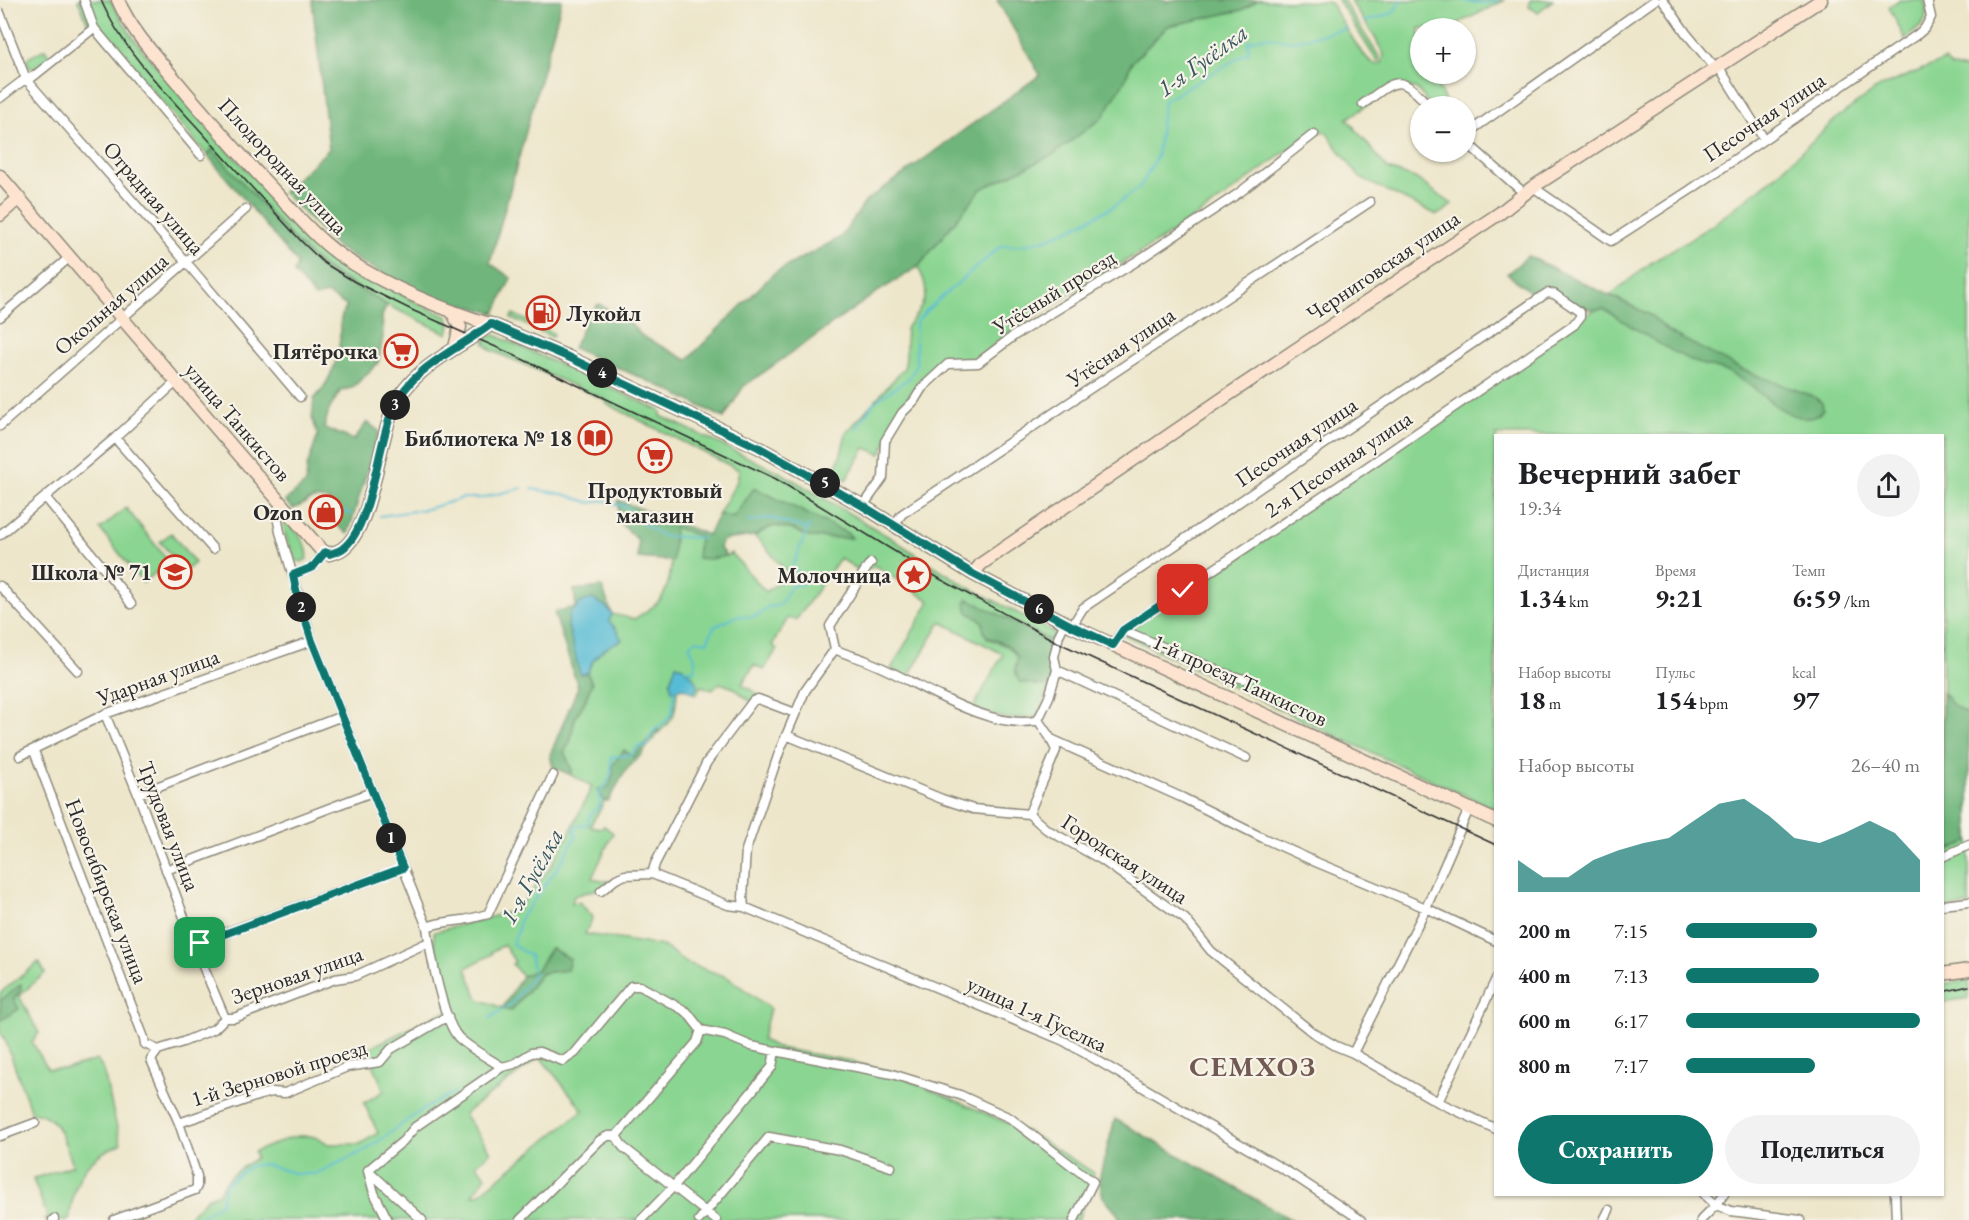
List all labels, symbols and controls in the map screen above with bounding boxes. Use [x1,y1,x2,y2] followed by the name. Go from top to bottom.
[1150,17,1254,103] water label: 1-я Гусёлка
[1410,18,1476,162] map controls
[1410,18,1476,84] button: +
[1697,65,1831,169] street label: Песочная улица
[212,91,354,241] street label: Плодородная улица
[1410,96,1476,162] button: −
[97,135,211,261] street label: Отрадная улица
[1301,204,1466,328] street label: Черниговская улица
[986,243,1121,342] street label: Утёсный проезд
[48,246,174,362] street label: Окольная улица
[525,295,561,331] fuel station icon: Лукойл
[566,299,641,328] place label: Лукойл
[1060,300,1181,394] street label: Утёсная улица
[383,333,419,369] supermarket icon: Пятёрочка
[273,337,378,366] place label: Пятёрочка
[178,356,298,488] street label: улица Танкистов
[587,358,617,388] pin: 4
[598,362,606,383] text: 4
[380,390,410,420] pin: 3
[1229,390,1363,494] street label: Песочная улица
[391,394,399,415] text: 3
[1258,404,1418,524] street label: 2-я Песочная улица
[577,420,613,456] library icon: Библиотека № 18
[405,424,572,453] place label: Библиотека № 18
[637,438,673,474] supermarket icon: Продуктовый магазин
[1518,451,1740,494] text: Вечерний забег
[1857,454,1920,517] button: share
[810,468,840,498] pin: 5
[821,472,829,493] text: 5
[588,476,722,530] place label: Продуктовый магазин
[308,494,344,530] shop icon: Ozon
[1518,495,1561,521] text: 19:34
[253,498,304,527] place label: Ozon
[157,554,193,590] school or university icon: Школа № 71
[896,557,932,593] place icon: Молочница
[31,558,152,587] place label: Школа № 71
[1518,560,1589,581] text: Дистанция
[1655,560,1696,581] text: Время
[1792,560,1825,581] text: Темп
[777,561,891,590] place label: Молочница
[1157,564,1208,615] pin
[1166,573,1199,606] icon: check
[1518,581,1566,615] text: 1.34
[1655,581,1704,615] text: 9:21
[1792,581,1841,615] text: 6:59
[1566,591,1589,612] text: km
[1841,591,1870,612] text: /km
[286,592,316,622] pin: 2
[1024,594,1054,624] pin: 6
[297,596,305,617] text: 2
[1035,598,1043,619] text: 6
[1148,627,1332,733] street label: 1-й проезд Танкистов
[92,641,223,713] street label: Ударная улица
[1518,662,1611,683] text: Набор высоты
[1655,662,1696,683] text: Пульс
[1792,662,1816,683] text: kcal
[1518,683,1546,717] text: 18
[1655,683,1696,717] text: 154
[1792,683,1820,717] text: 97
[1546,693,1561,714] text: m
[1696,693,1728,714] text: bpm
[1518,752,1634,778] text: Набор высоты
[1851,752,1920,778] text: 26–40 m
[131,757,207,895] street label: Трудовая улица
[58,794,156,988] street label: Новосибирская улица
[1056,807,1194,911] street label: Городская улица
[376,823,406,853] pin: 1
[492,823,570,929] water label: 1-я Гусёлка
[387,827,395,848] text: 1
[174,917,225,968] pin
[1518,918,1571,944] text: 200 m
[1614,918,1648,944] text: 7:15
[183,926,216,959] icon: arrive
[227,939,367,1011] street label: Зерновая улица
[1518,963,1571,989] text: 400 m
[1614,963,1648,989] text: 7:13
[962,969,1112,1059] street label: улица 1-я Гуселка
[1518,1008,1571,1034] text: 600 m
[1614,1008,1648,1034] text: 6:17
[188,1032,370,1114] street label: 1-й Зерновой проезд
[1189,1048,1317,1084] district label: СЕМХОЗ
[1518,1053,1571,1079] text: 800 m
[1614,1053,1648,1079] text: 7:17
[1518,1115,1713,1184] button: Сохранить
[1725,1115,1920,1184] button: Поделиться

